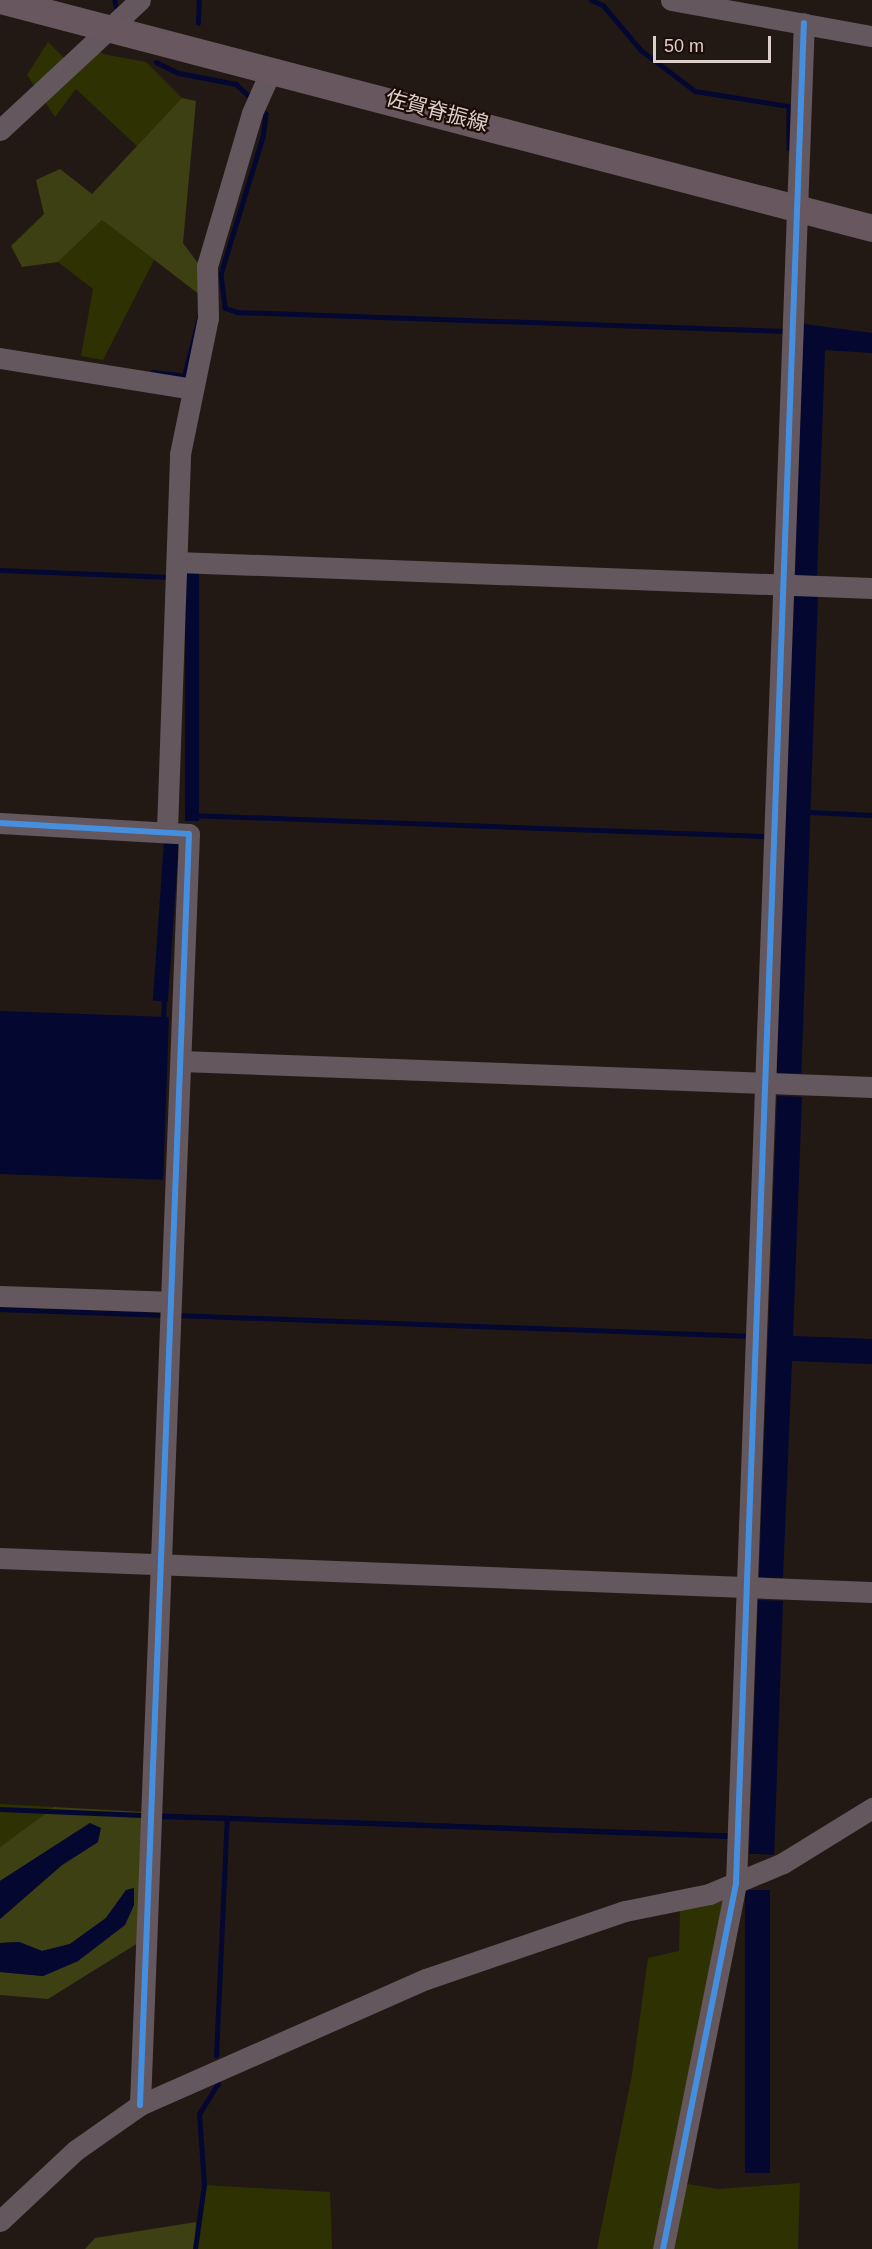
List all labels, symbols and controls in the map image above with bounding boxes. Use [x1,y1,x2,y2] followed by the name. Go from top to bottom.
[656,24,774,62] scale bar
[664,36,704,56] text: 50 m
[383,85,491,137] street label: 佐賀脊振線

